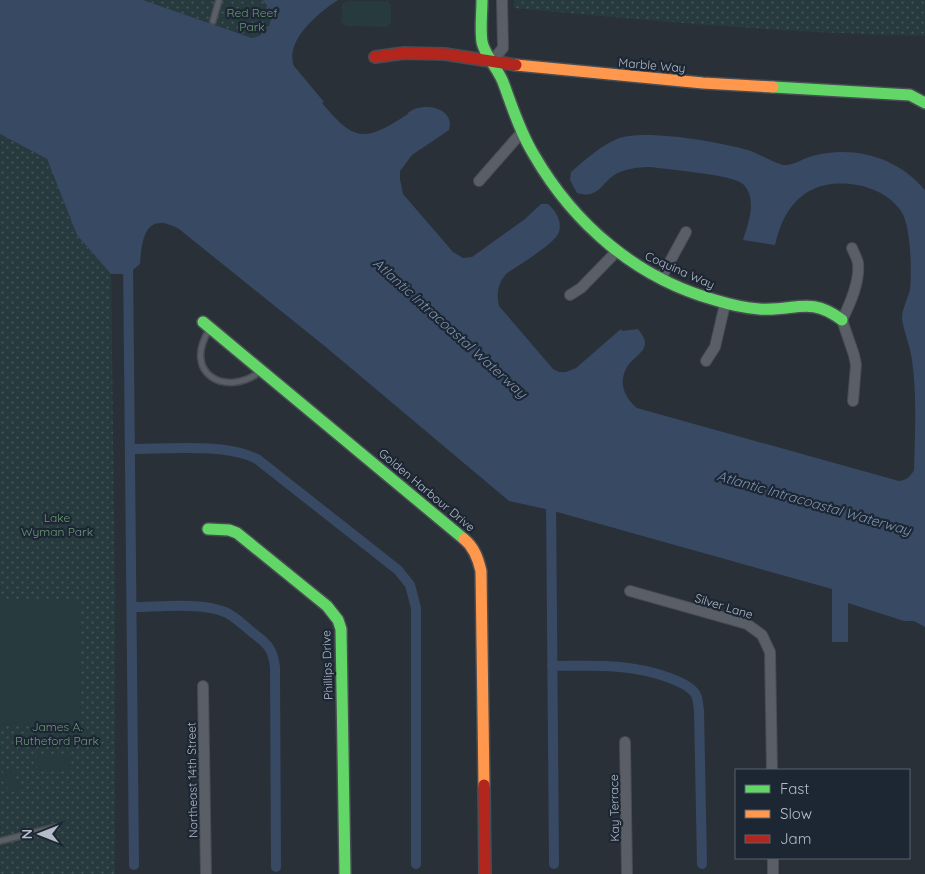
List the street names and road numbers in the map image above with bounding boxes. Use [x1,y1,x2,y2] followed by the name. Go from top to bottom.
[618,55,686,75] street label: Marble Way
[643,248,717,292] street label: Coquina Way
[376,445,478,535] street label: Golden Harbour Drive
[693,590,755,622] street label: Silver Lane
[318,630,336,700] street label: Phillips Drive
[183,722,201,838] street label: Northeast 14th Street
[606,774,622,842] street label: Kay Terrace

